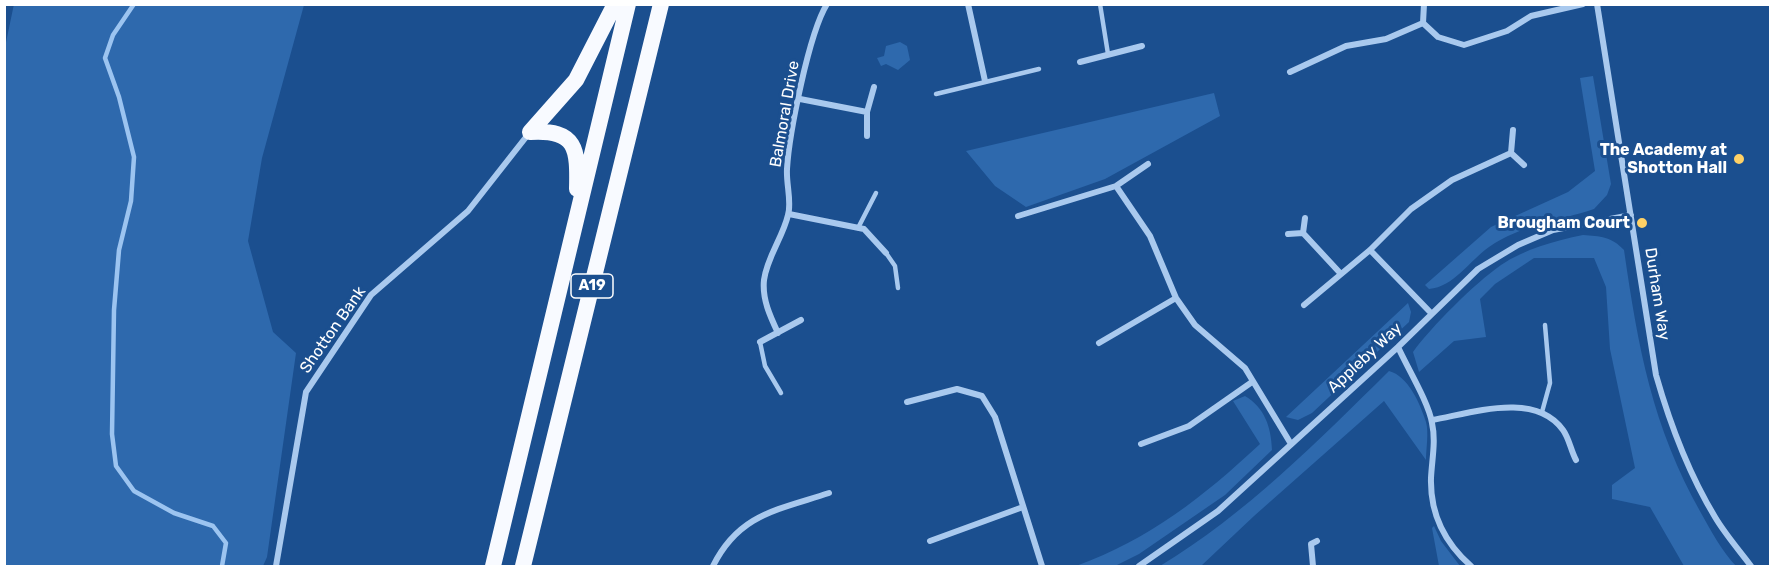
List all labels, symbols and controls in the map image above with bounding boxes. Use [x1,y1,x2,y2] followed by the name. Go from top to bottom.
[766,59,804,169] street label: Balmoral Drive
[1600,140,1727,178] place label: The Academy at Shotton Hall
[1732,152,1746,166] marker: The Academy at Shotton Hall
[1497,213,1630,233] place label: Brougham Court
[1635,216,1649,230] marker: Brougham Court
[1640,246,1674,342] street label: Durham Way
[571,274,613,298] road number: A19
[296,283,370,377] street label: Shotton Bank
[1324,319,1406,397] street label: Appleby Way

